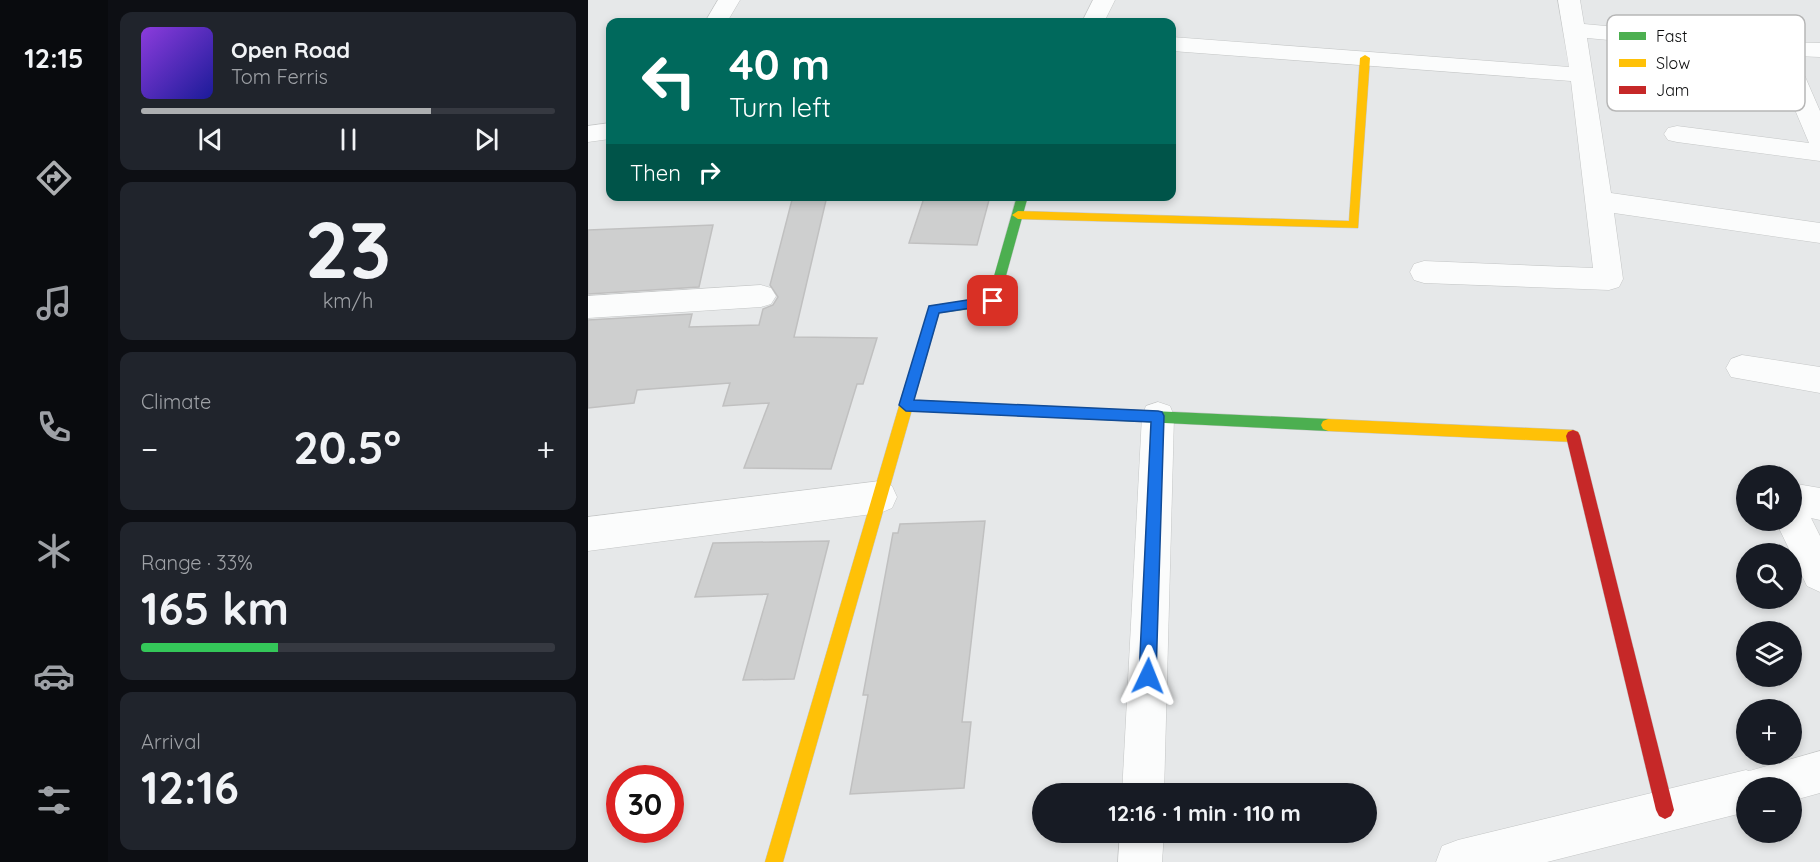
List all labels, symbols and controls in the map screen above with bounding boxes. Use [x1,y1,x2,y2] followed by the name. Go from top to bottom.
[1607,15,1805,111] legend
[1656,26,1687,46] text: Fast
[231,36,350,64] text: Open Road
[729,38,830,91] text: 40 m
[24,41,84,75] text: 12:15
[630,42,708,120] icon: left
[1656,53,1690,73] text: Slow
[231,64,328,89] text: Tom Ferris
[1656,80,1689,100] text: Jam
[729,90,831,124] text: Turn left
[194,123,227,156] icon: previous
[332,123,365,156] icon: pause
[470,123,503,156] icon: next
[693,156,726,189] icon: right
[33,157,75,199] icon: directions
[630,159,681,187] text: Then
[305,200,391,298] text: 23
[967,275,1018,326] pin
[33,282,75,324] icon: music
[976,284,1009,317] icon: arrive
[323,288,373,313] text: km/h
[141,389,211,414] text: Climate
[33,406,75,448] icon: phone
[293,419,401,475] text: 20.5°
[141,428,158,469] text: −
[536,428,555,469] text: +
[1736,465,1802,843] map controls
[1736,465,1802,531] button: sound
[33,530,75,572] icon: climate
[1736,543,1802,609] button: search
[141,550,253,575] text: Range · 33%
[141,580,289,636] text: 165 km
[1736,621,1802,687] button: layers
[1116,644,1180,708] position arrow
[33,655,75,697] icon: car
[1736,699,1802,765] button: +
[141,729,201,754] text: Arrival
[141,759,239,815] text: 12:16
[606,765,684,843] speed limit sign: 30
[1736,777,1802,843] button: −
[33,779,75,821] icon: filters
[1108,799,1301,827] text: 12:16 · 1 min · 110 m

